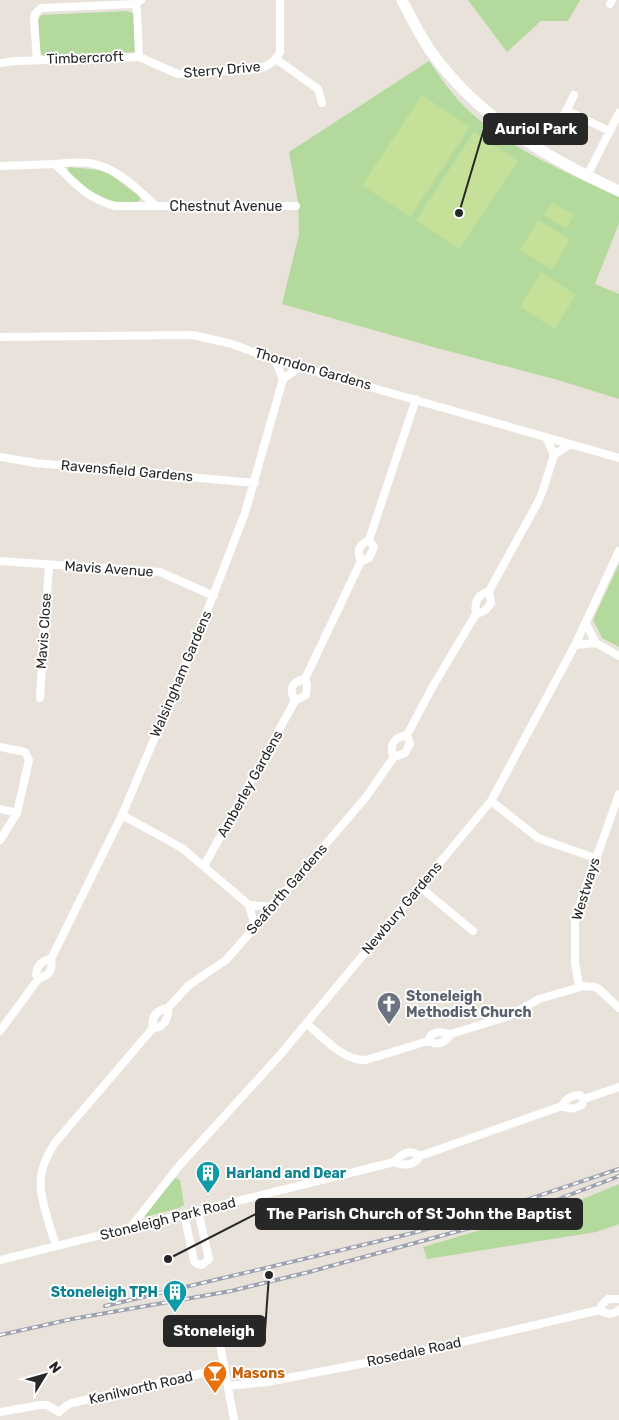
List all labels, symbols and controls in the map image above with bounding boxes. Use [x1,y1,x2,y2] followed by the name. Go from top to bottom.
[46,48,124,68] street label: Timbercroft
[183,58,261,82] street label: Sterry Drive
[484,114,587,144] callout: Auriol Park
[495,120,577,138] text: Auriol Park
[170,198,283,215] street label: Chestnut Avenue
[253,344,373,394] street label: Thorndon Gardens
[60,457,194,485] street label: Ravensfield Gardens
[64,557,154,581] street label: Mavis Avenue
[33,592,55,670] street label: Mavis Close
[147,608,215,740] street label: Walsingham Gardens
[214,728,286,840] street label: Amberley Gardens
[243,840,331,938] street label: Seaforth Gardens
[568,856,604,922] street label: Westways
[358,858,446,958] street label: Newbury Gardens
[406,988,532,1021] place label: Stoneleigh Methodist Church
[376,991,402,1025] church icon: Stoneleigh Methodist Church
[195,1160,221,1194] building icon: Harland and Dear
[226,1165,347,1182] place label: Harland and Dear
[98,1194,238,1244] street label: Stoneleigh Park Road
[256,1199,582,1229] callout: The Parish Church of St John the Baptist
[266,1205,572,1223] text: The Parish Church of St John the Baptist
[162,1279,188,1313] building icon: Stoneleigh TPH
[51,1284,158,1301] place label: Stoneleigh TPH
[164,1316,265,1346] callout: Stoneleigh
[173,1322,255,1340] text: Stoneleigh
[365,1334,463,1370] street label: Rosedale Road
[20,1350,70,1400] north arrow
[45,1358,65,1377] text: N
[202,1360,228,1394] bar icon: Masons
[232,1365,285,1382] place label: Masons
[87,1368,195,1408] street label: Kenilworth Road

